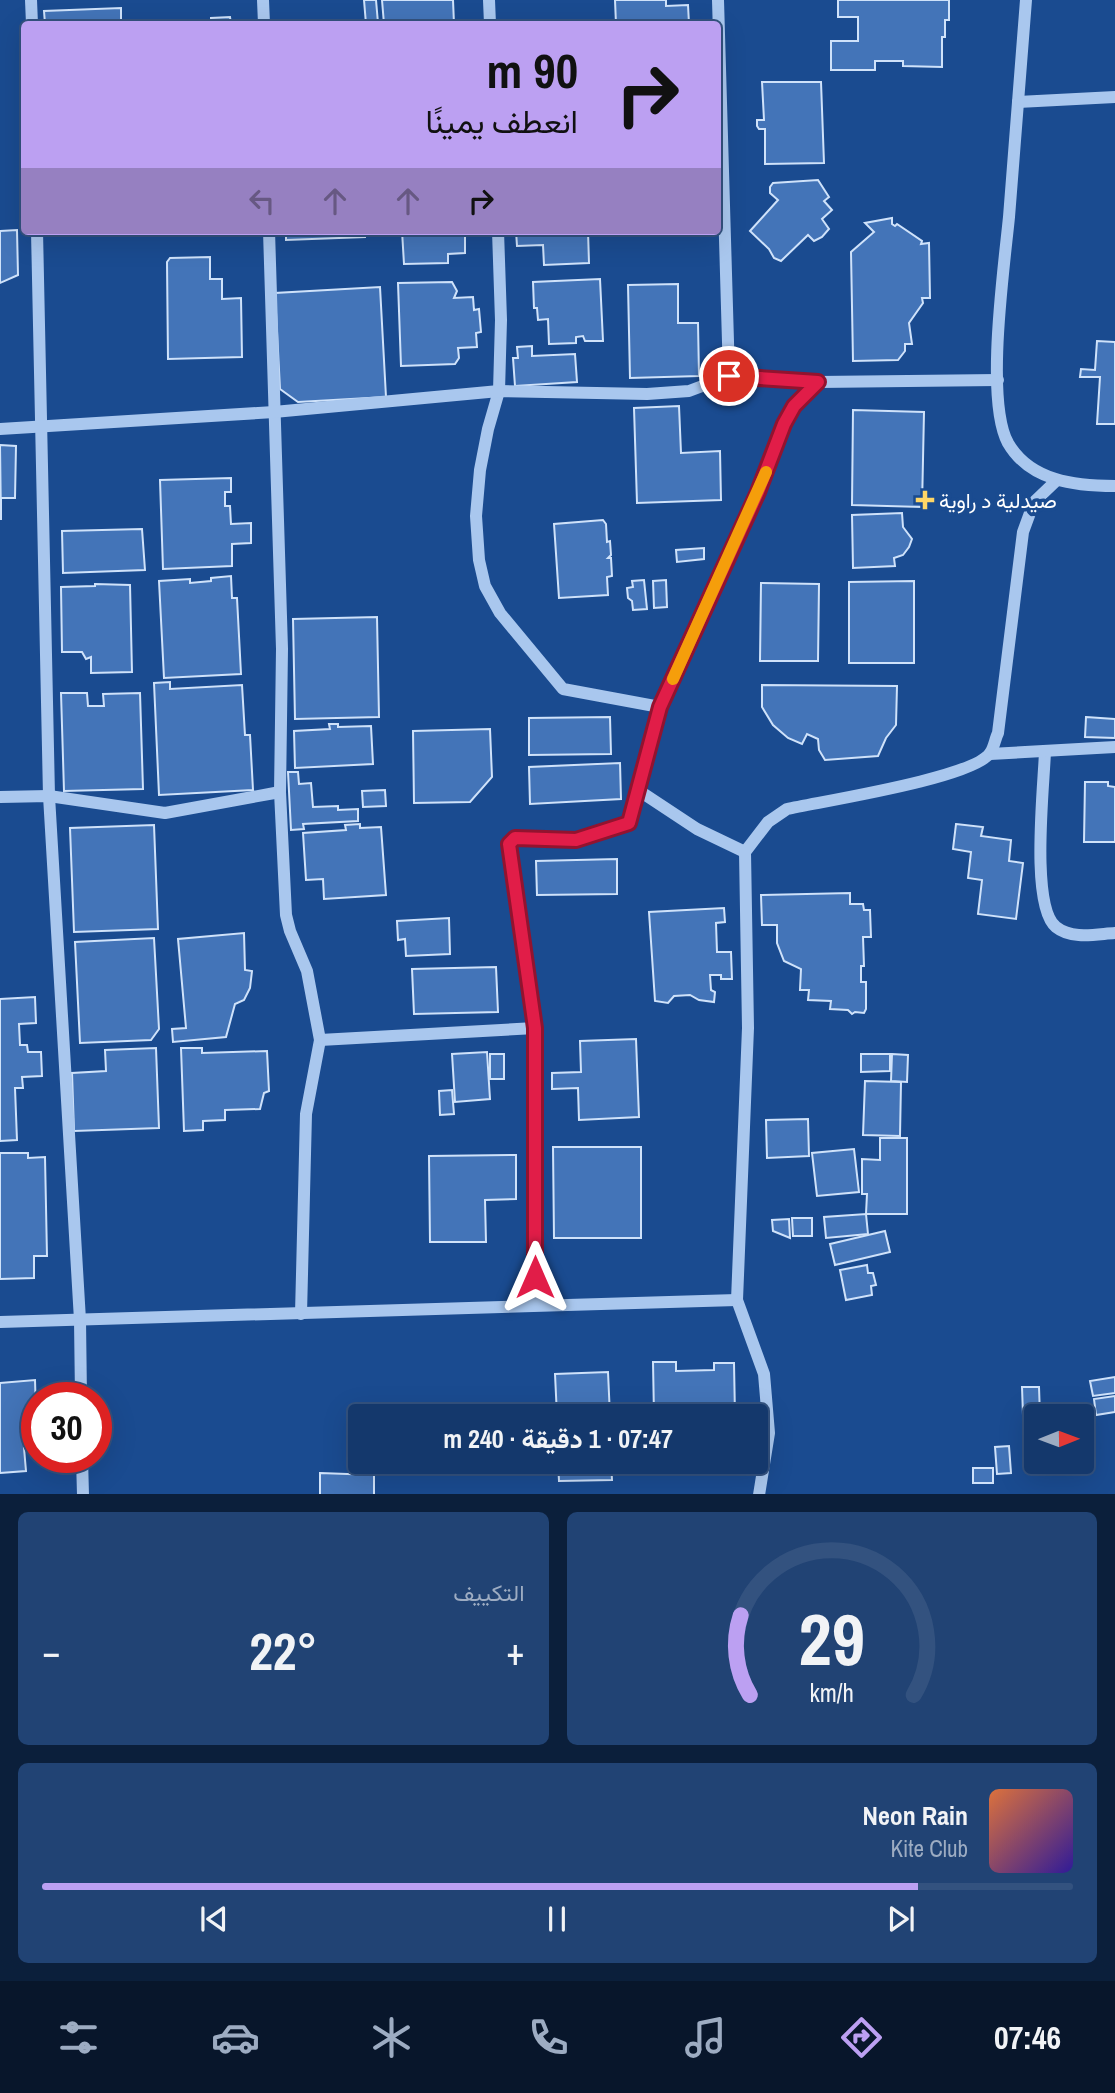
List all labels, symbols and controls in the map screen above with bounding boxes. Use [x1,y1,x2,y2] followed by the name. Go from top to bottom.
[486,37,578,103] text: 90 m
[602,49,693,140] icon: right
[425,100,578,143] text: انعطف يمينًا
[243,182,281,220] icon: left
[316,182,354,220] icon: ahead
[389,182,427,220] icon: ahead
[462,182,500,220] icon: right
[699,346,759,406] pin
[710,357,748,395] icon: arrive
[939,486,1057,515] place label: صيدلية د راوية
[917,492,933,508] marker: صيدلية د راوية
[498,1240,572,1314] position arrow
[21,1382,112,1473] speed limit sign: 30
[1024,1404,1094,1474] north arrow
[1024,1404,1094,1474] map controls
[443,1421,673,1456] text: 07:47 · 1 دقيقة · 240 m
[453,1577,525,1608] text: التكييف
[799,1590,865,1688] text: 29
[249,1616,317,1686] text: 22°
[42,1626,60,1677] text: −
[506,1626,524,1677] text: +
[810,1675,854,1709] text: km/h
[863,1798,968,1833] text: Neon Rain
[890,1833,968,1864] text: Kite Club
[195,1900,233,1938] icon: previous
[538,1900,576,1938] icon: pause
[882,1900,920,1938] icon: next
[54,2013,103,2062] icon: filters
[211,2013,260,2062] icon: car
[367,2013,416,2062] icon: climate
[524,2013,573,2062] icon: phone
[681,2013,730,2062] icon: music
[837,2013,886,2062] icon: directions
[994,2016,1061,2059] text: 07:46

